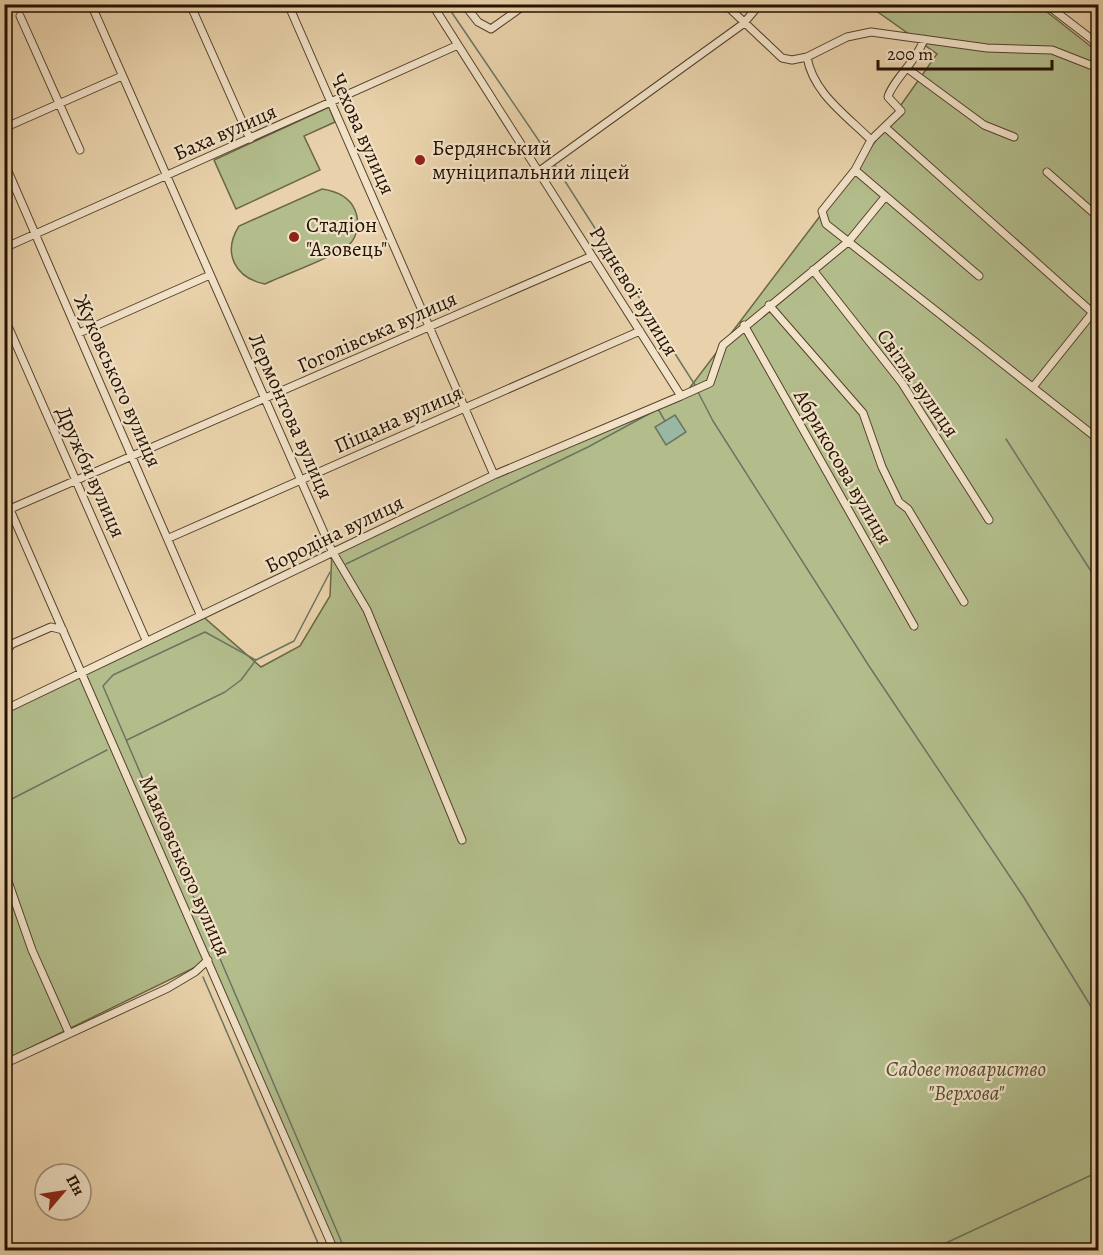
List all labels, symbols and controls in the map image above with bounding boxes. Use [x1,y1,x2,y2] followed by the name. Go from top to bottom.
[878,33,1052,71] scale bar
[887,42,933,66] text: 200 m
[324,69,402,199] street label: Чехова вулиця
[169,97,281,167] street label: Баха вулиця
[432,134,630,186] place label: Бердянський муніципальний ліцей
[413,153,427,167] marker: Бердянський муніципальний ліцей
[306,211,387,263] place label: Стадіон "Азовець"
[583,221,685,361] street label: Руднєвої вулиця
[287,230,301,244] marker: Стадіон "Азовець"
[293,284,461,380] street label: Гоголівська вулиця
[67,290,169,472] street label: Жуковського вулиця
[870,323,966,443] street label: Світла вулиця
[242,329,340,503] street label: Лермонтова вулиця
[329,378,467,460] street label: Піщана вулиця
[787,383,899,550] street label: Абрикосова вулиця
[50,402,132,542] street label: Дружби вулиця
[260,488,408,580] street label: Бородіна вулиця
[132,771,238,961] street label: Маяковського вулиця
[886,1055,1046,1107] park label: Садове товариство "Верхова"
[33,1162,93,1222] north arrow
[61,1171,90,1200] text: Пн

